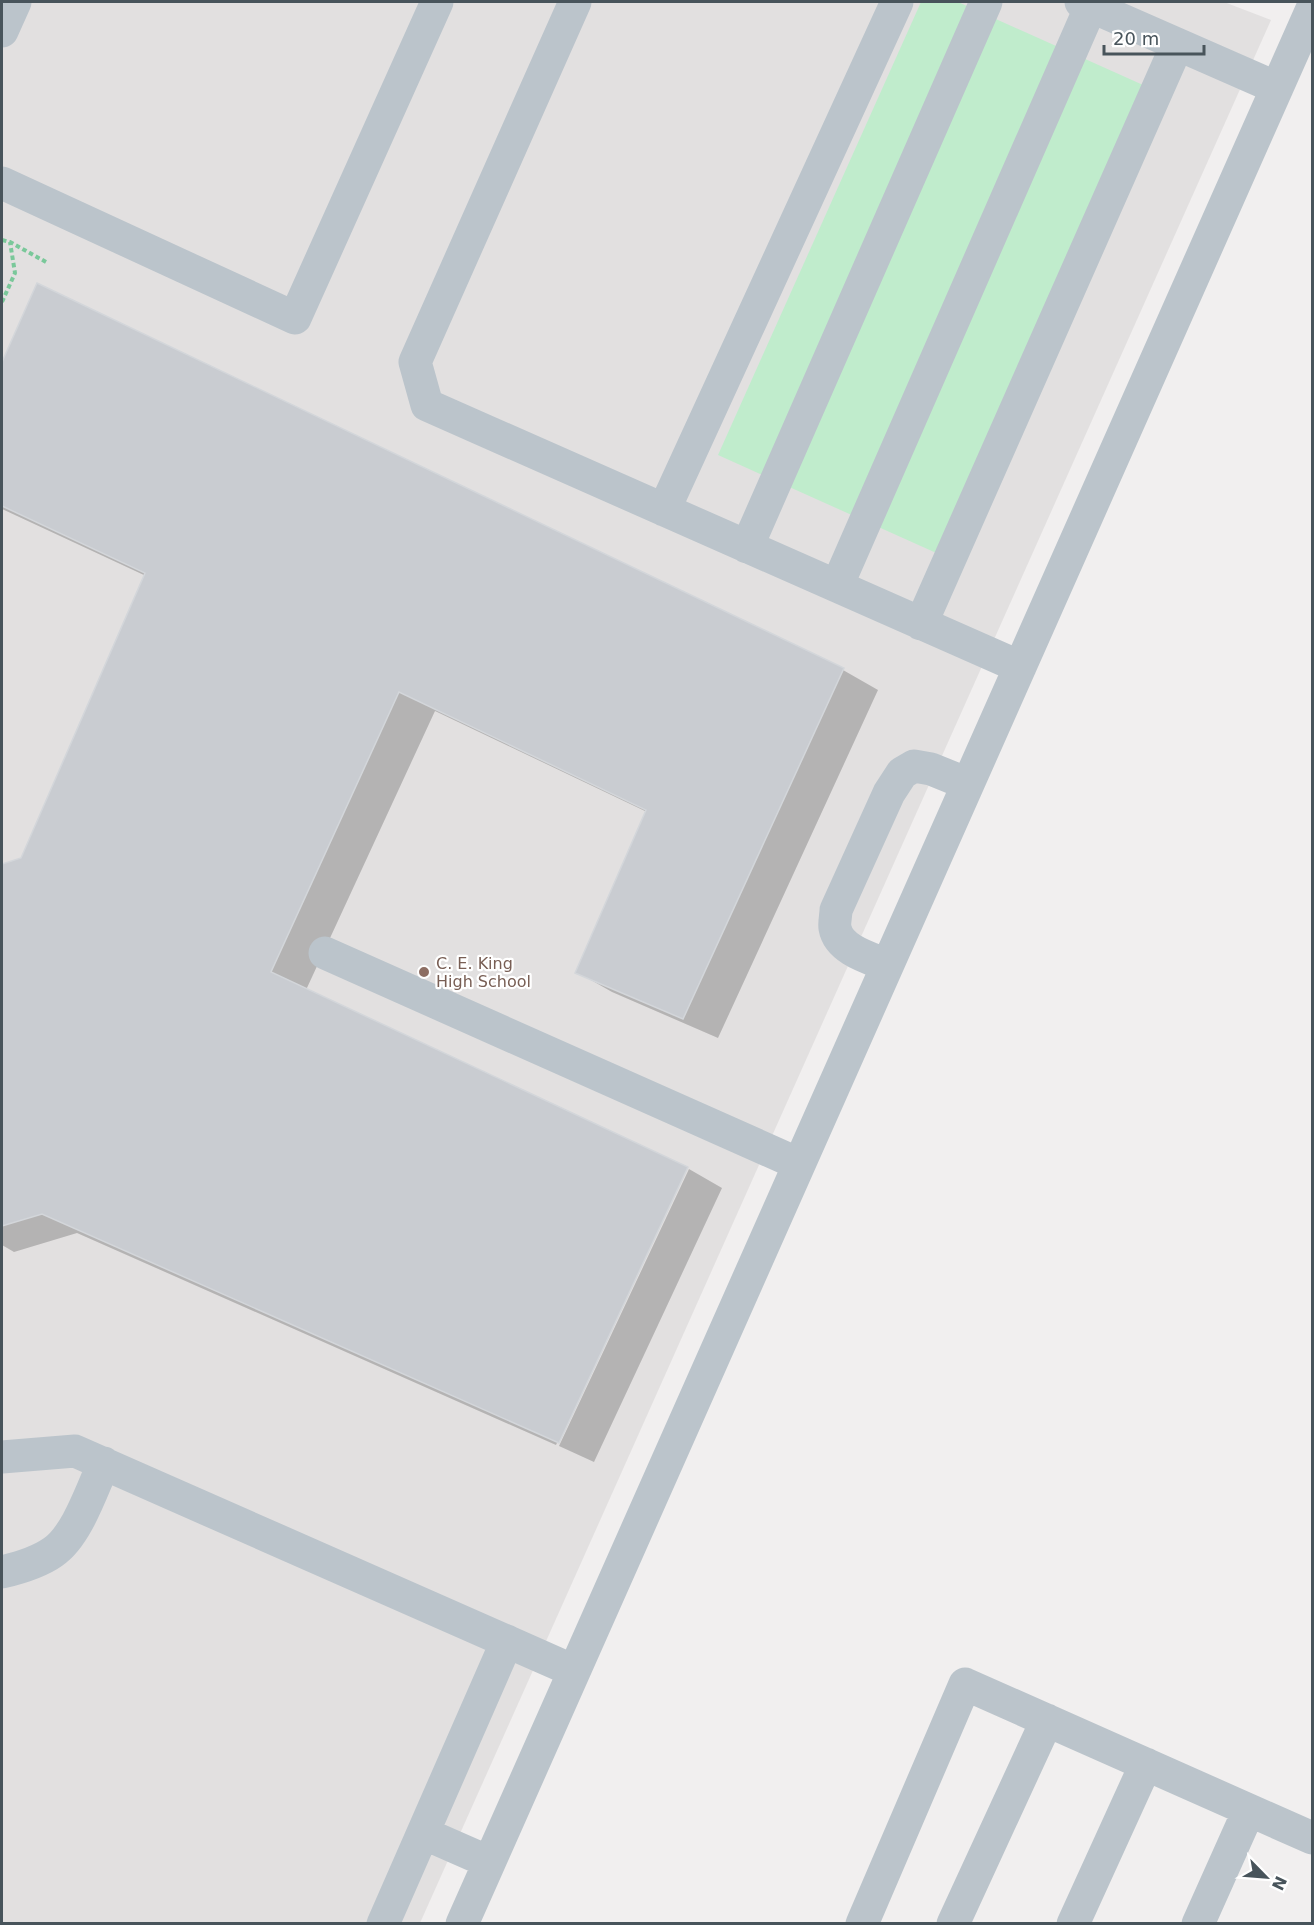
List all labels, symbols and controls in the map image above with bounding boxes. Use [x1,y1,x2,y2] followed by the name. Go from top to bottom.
[1104,18,1204,56] scale bar
[1113,28,1159,49] text: 20 m
[436,954,531,991] place label: C. E. King High School
[417,965,431,979] marker: C. E. King High School
[1236,1847,1296,1907] north arrow
[1268,1873,1291,1893] text: N

